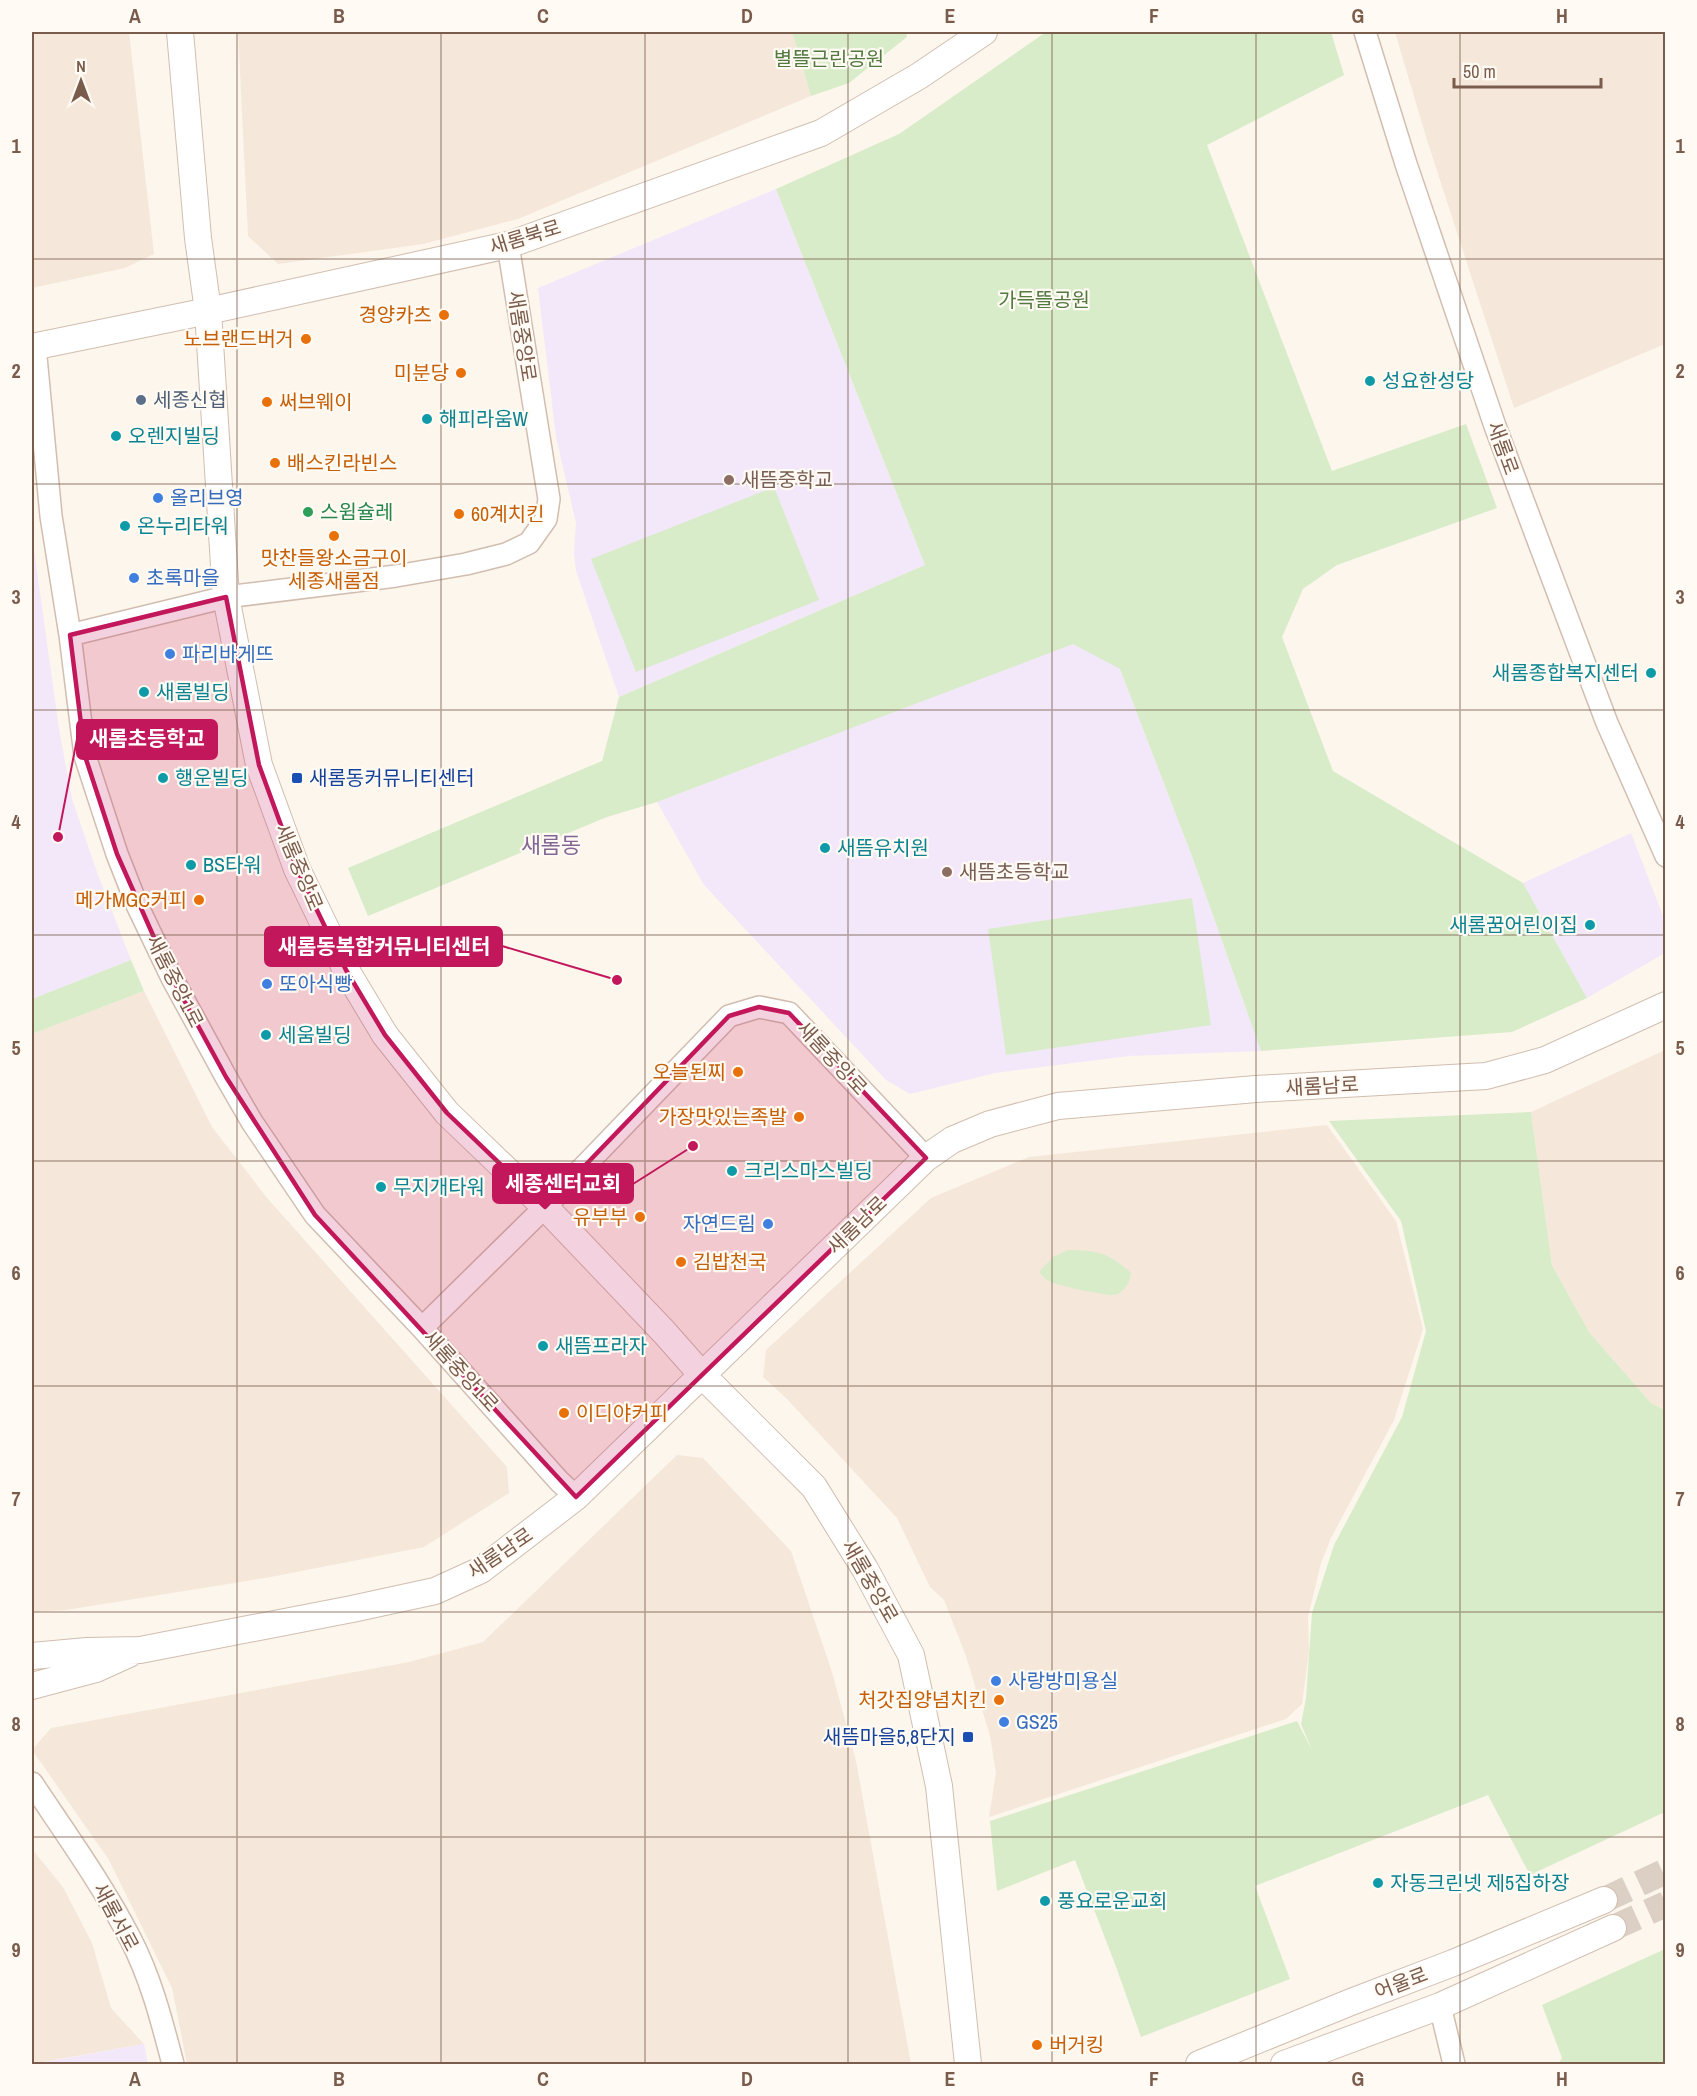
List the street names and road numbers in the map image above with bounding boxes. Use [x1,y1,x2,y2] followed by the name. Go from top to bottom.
[486,213,564,260] street label: 새롬북로
[502,288,543,383] street label: 새롬중앙로
[1481,417,1526,478] street label: 새롬로
[269,819,330,914] street label: 새롬중앙로
[140,930,210,1032] street label: 새롬중앙1로
[791,1015,874,1101] street label: 새롬중앙로
[1285,1070,1359,1101] street label: 새롬남로
[821,1189,893,1260] street label: 새롬남로
[418,1324,505,1417] street label: 새롬중앙1로
[462,1521,538,1584] street label: 새롬남로
[836,1534,905,1627] street label: 새롬중앙로
[87,1878,146,1956] street label: 새롬서로
[1370,1960,1431,2005] street label: 어울로

